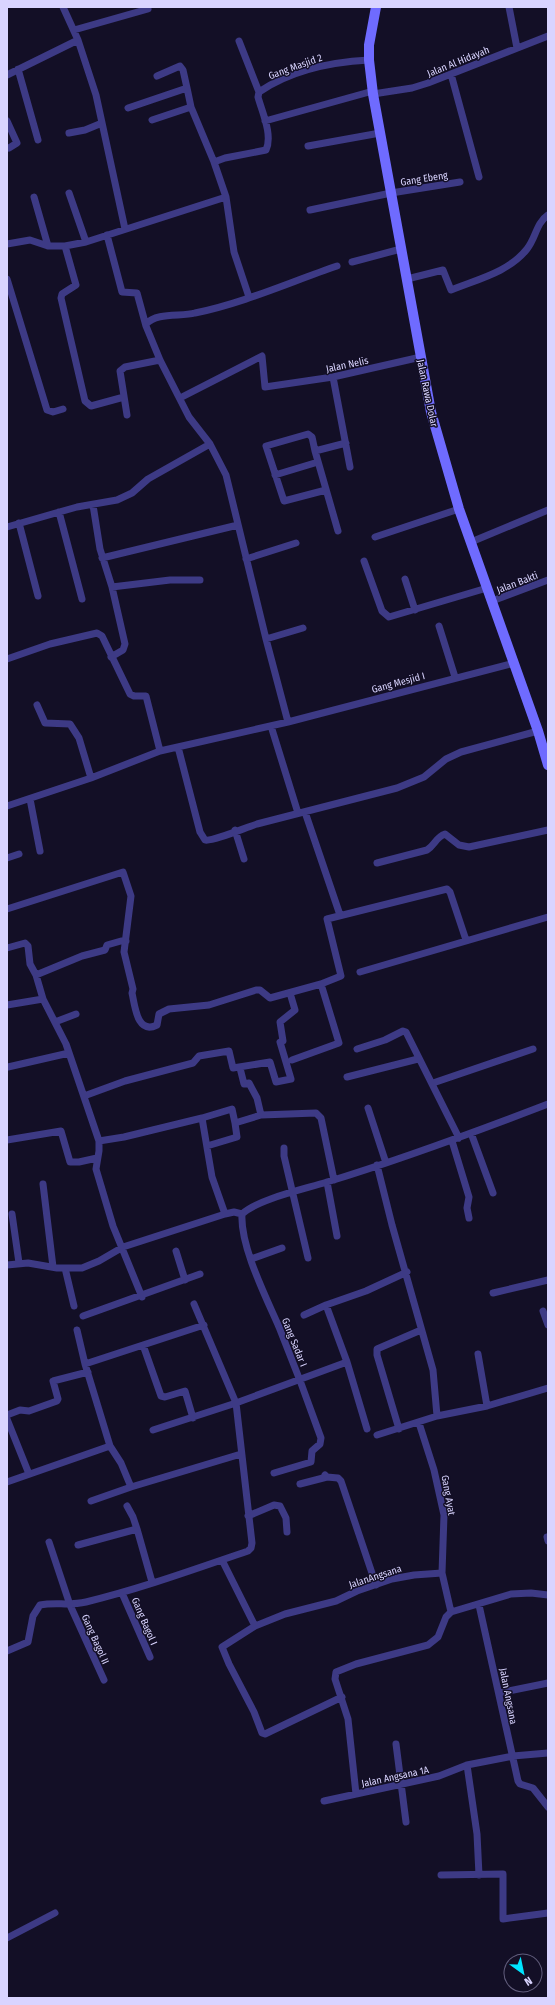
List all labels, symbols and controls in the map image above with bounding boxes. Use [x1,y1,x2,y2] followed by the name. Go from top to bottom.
[425,44,491,80] street label: Jalan Al Hidayah
[267,51,324,82] street label: Gang Masjid 2
[400,169,449,189] street label: Gang Ebeng
[325,355,370,375] street label: Jalan Nelis
[414,358,440,428] street label: Jalan Rawa Dolar
[495,570,540,596] street label: Jalan Bakti
[370,670,426,696] street label: Gang Mesjid I
[279,1316,309,1369] street label: Gang Sadar I
[439,1474,458,1517] street label: Gang Ayat
[347,1563,403,1591] street label: JalanAngsana
[129,1596,159,1647] street label: Gang Bagol I
[79,1613,111,1666] street label: Gang Bagol II
[497,1667,519,1725] street label: Jalan Angsana
[360,1764,431,1790] street label: Jalan Angsana 1A
[503,1953,543,1993] north arrow
[522,1974,534,1988] text: N

